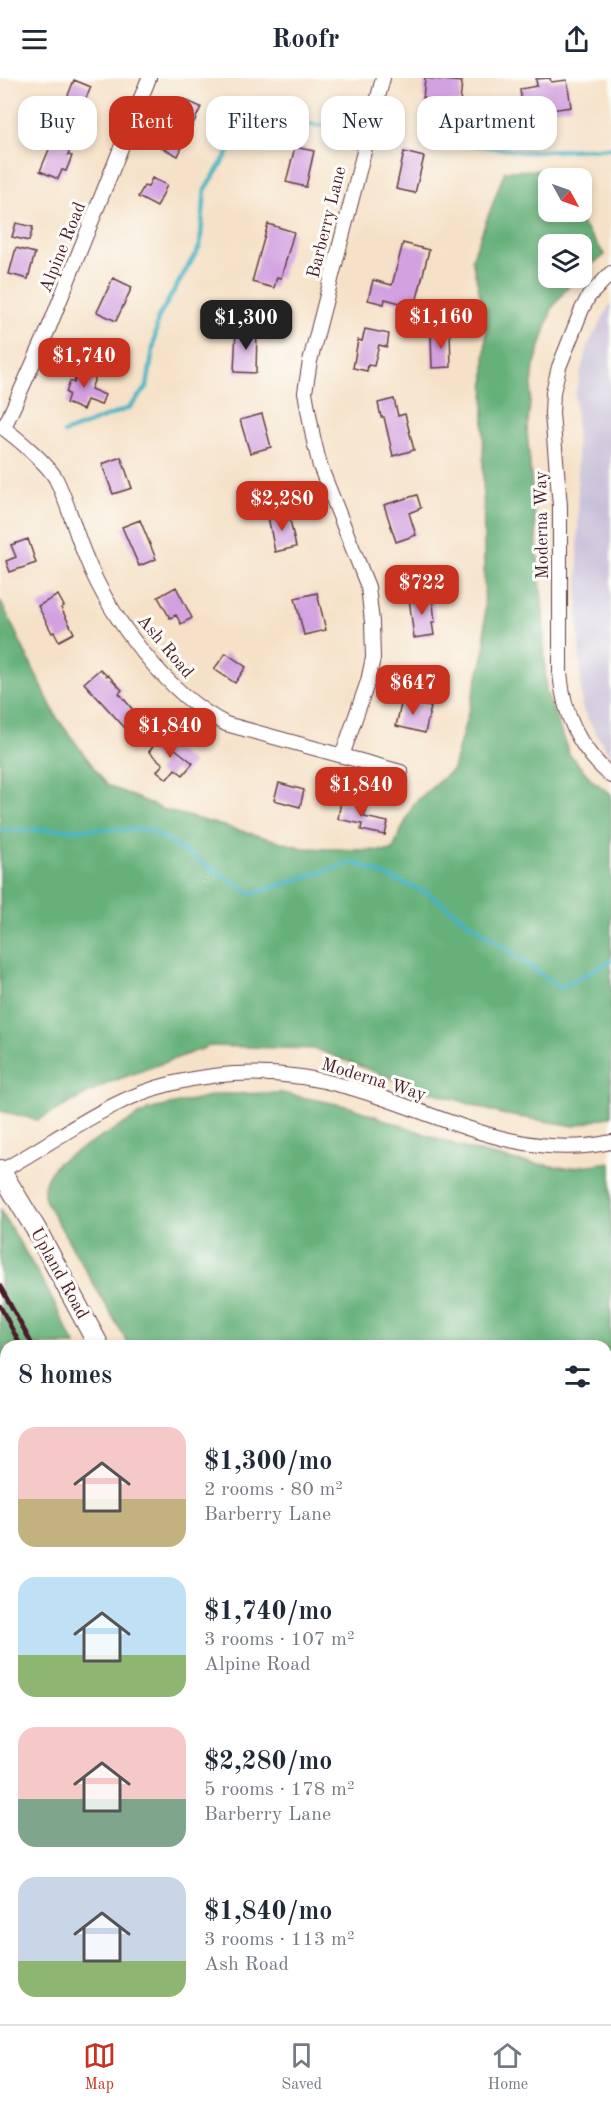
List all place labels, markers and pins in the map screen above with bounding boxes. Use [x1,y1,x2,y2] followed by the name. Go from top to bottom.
[392,299,490,350] pin: $1,160
[197,300,295,351] pin: $1,300
[35,338,133,389] pin: $1,740
[233,481,331,532] pin: $2,280
[386,565,458,616] pin: $722
[377,665,449,716] pin: $647
[121,708,219,759] pin: $1,840
[312,767,410,818] pin: $1,840

